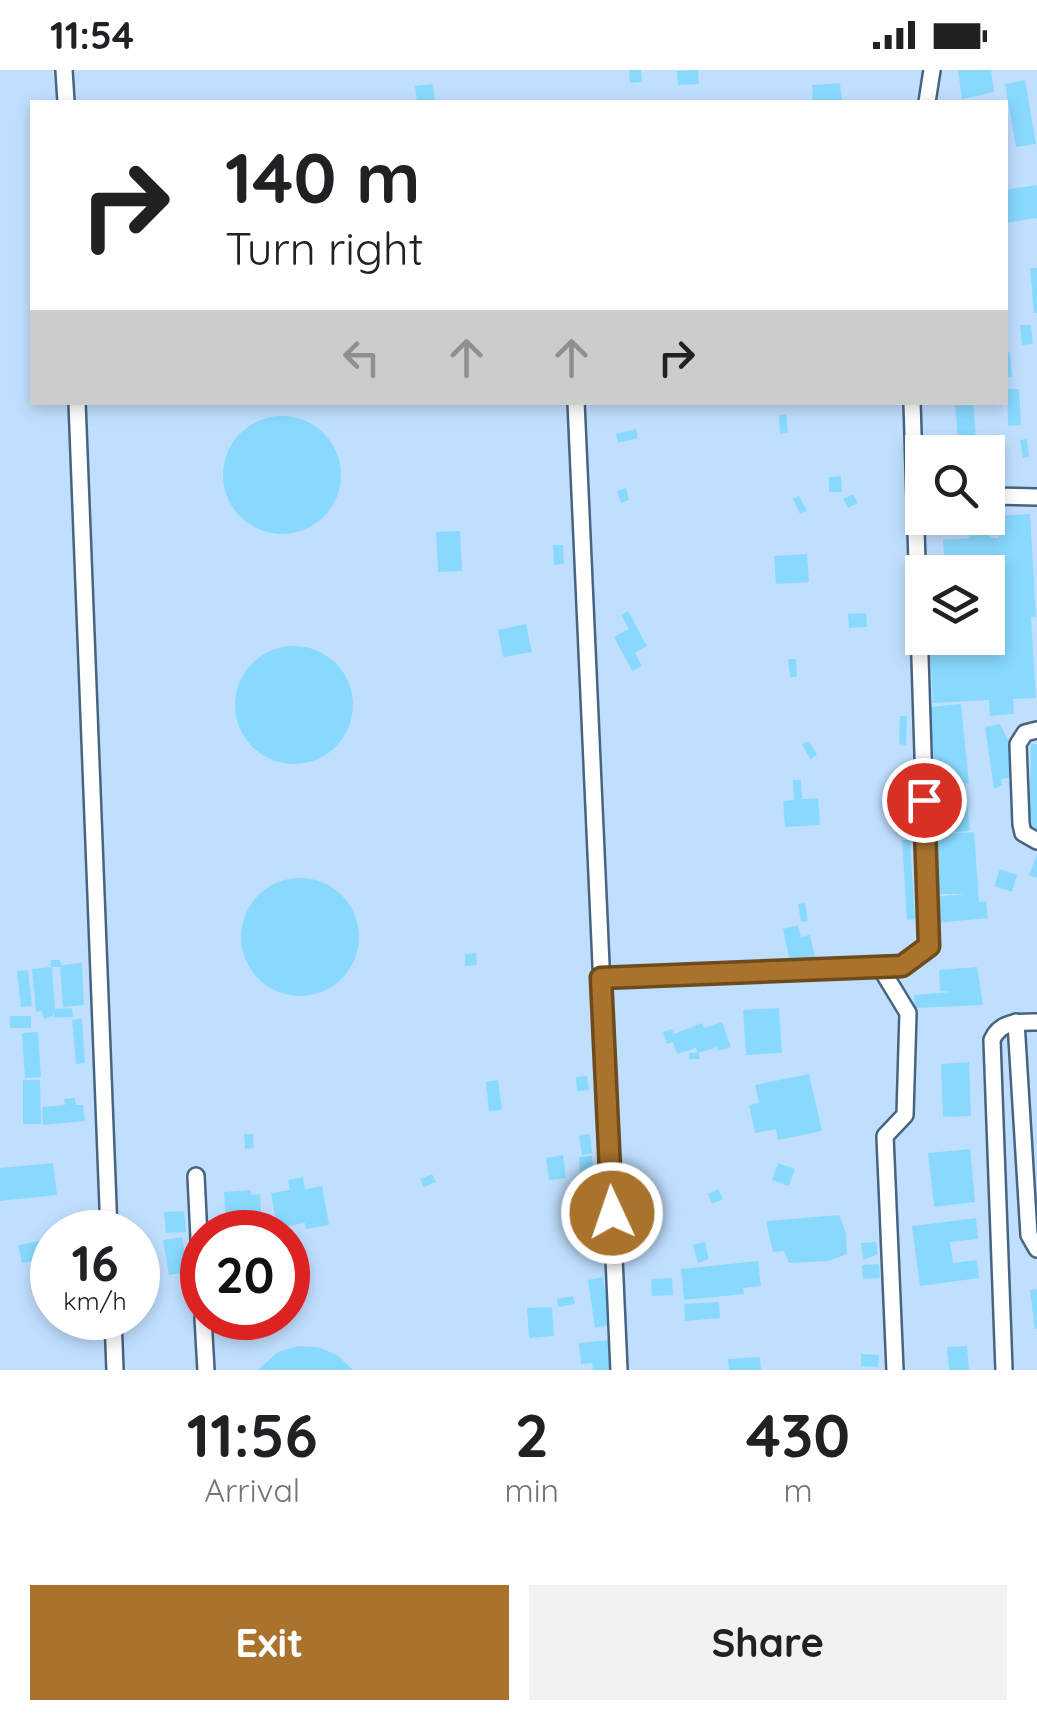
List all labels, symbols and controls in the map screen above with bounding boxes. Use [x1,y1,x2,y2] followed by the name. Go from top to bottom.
[50,11,134,59] text: 11:54
[225,133,421,221] text: 140 m
[60,140,190,270] icon: right
[225,220,424,276] text: Turn right
[334,330,389,385] icon: left
[439,330,494,385] icon: ahead
[544,330,599,385] icon: ahead
[649,330,704,385] icon: right
[905,435,1005,655] map controls
[905,435,1005,535] button: search
[905,555,1005,655] button: layers
[882,758,967,843] pin
[897,773,952,828] icon: arrive
[560,1161,664,1265] position arrow
[180,1210,310,1340] speed limit sign: 20
[71,1231,119,1294] text: 16
[63,1285,127,1316] text: km/h
[187,1397,318,1472] text: 11:56
[515,1397,549,1472] text: 2
[746,1397,850,1472] text: 430
[204,1470,300,1510] text: Arrival
[504,1470,559,1510] text: min
[783,1470,813,1510] text: m
[30,1585,509,1700] button: Exit
[529,1585,1007,1700] button: Share

